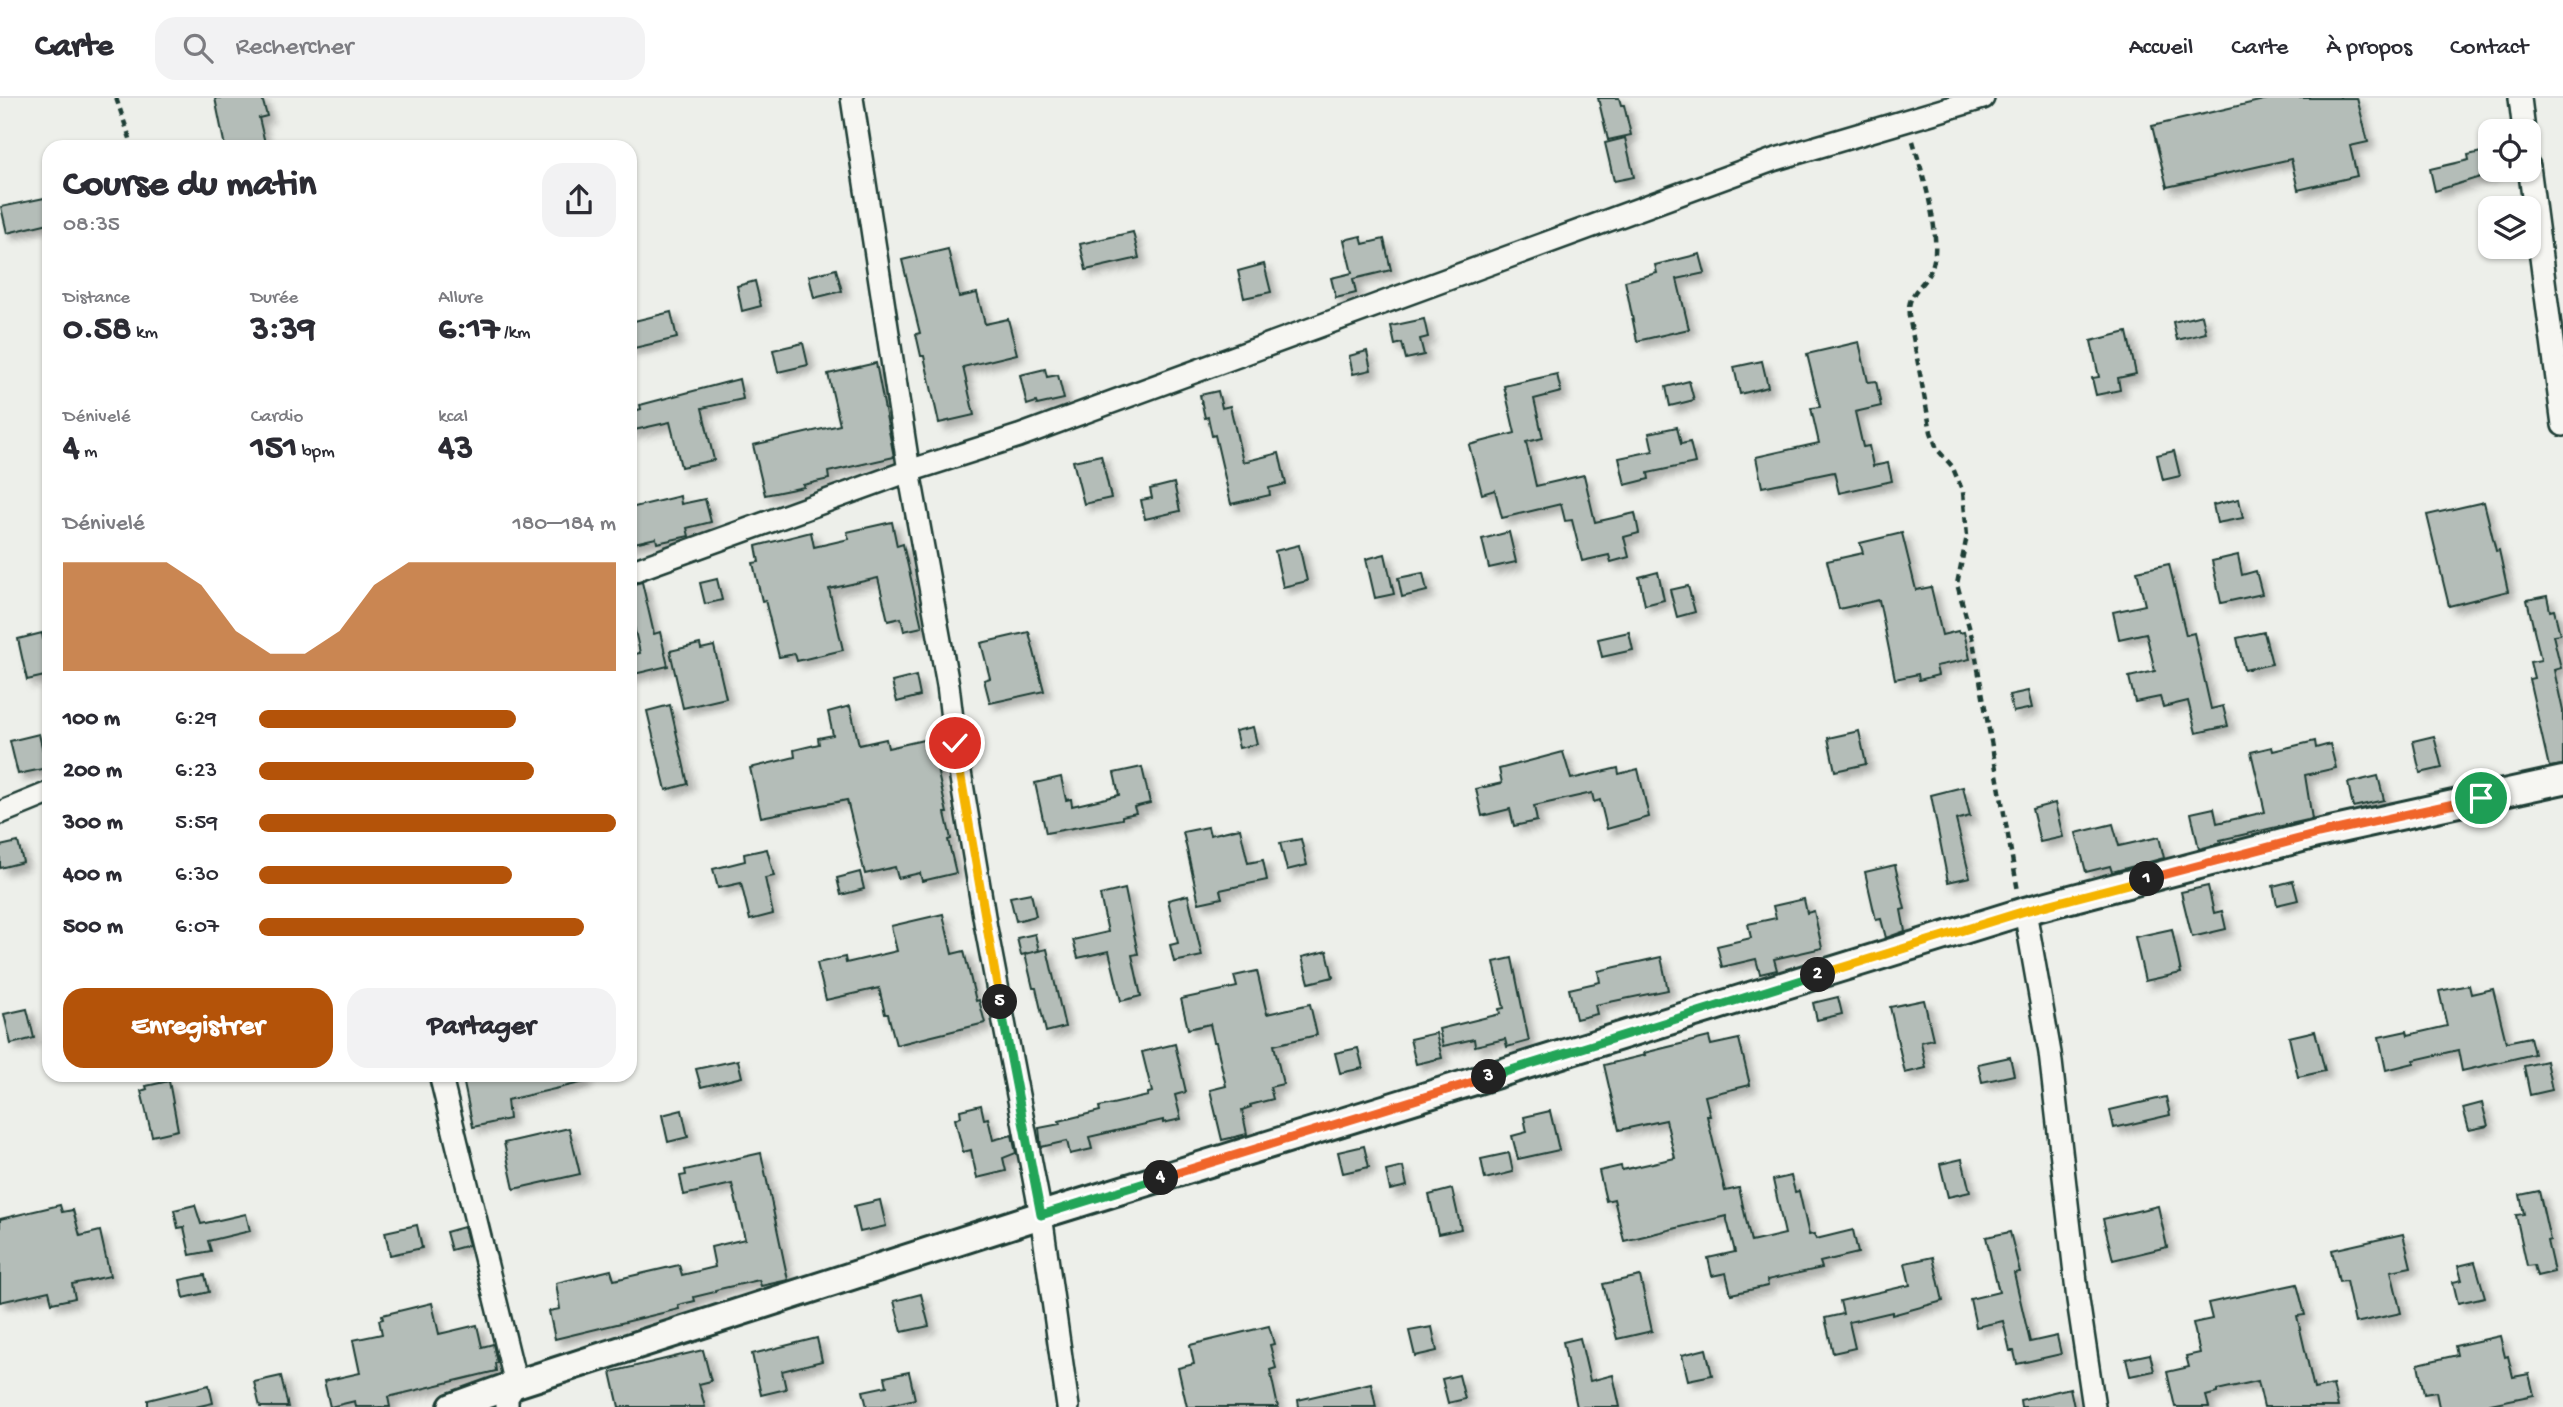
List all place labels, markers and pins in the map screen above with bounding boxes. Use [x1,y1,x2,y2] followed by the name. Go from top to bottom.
[925,713,985,773] pin
[2451,768,2511,828] pin
[2130,862,2164,896] pin: 1
[1800,958,1836,992] pin: 2
[982,984,1018,1020] pin: 5
[1472,1060,1506,1094] pin: 3
[1144,1160,1178,1196] pin: 4

